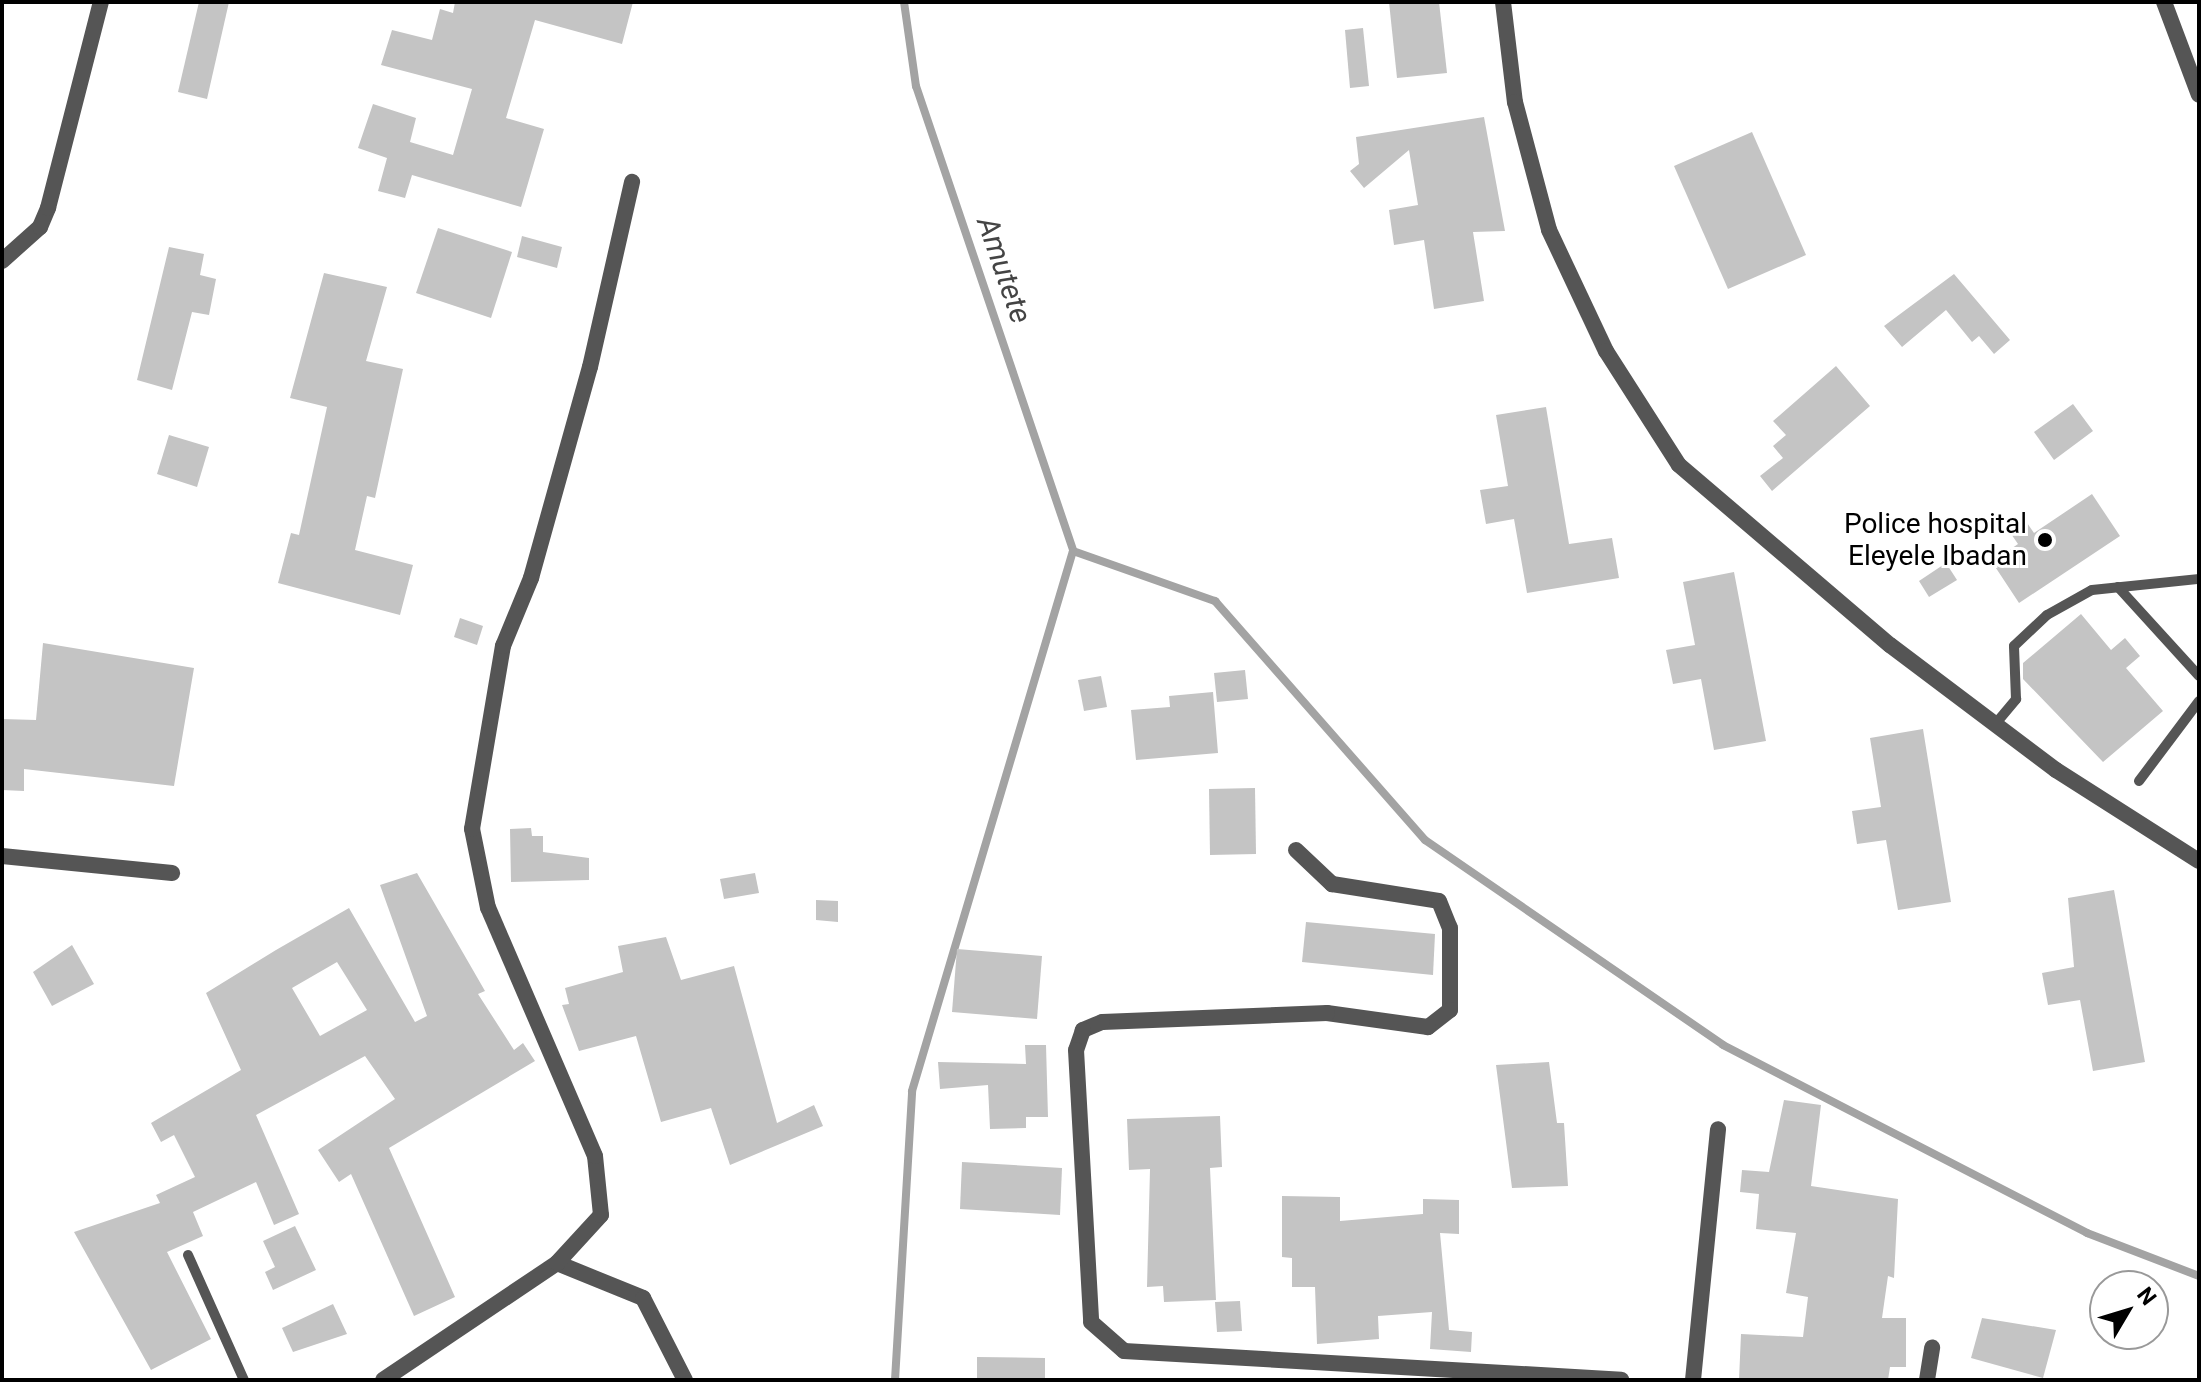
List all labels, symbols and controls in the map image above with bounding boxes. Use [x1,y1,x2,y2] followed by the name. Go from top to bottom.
[969,212,1039,328] water label: Amutete
[1844,507,2027,573] place label: Police hospital Eleyele Ibadan
[2034,529,2056,551] marker: Police hospital Eleyele Ibadan
[2089,1270,2169,1350] north arrow
[2132,1282,2161,1310] text: N

